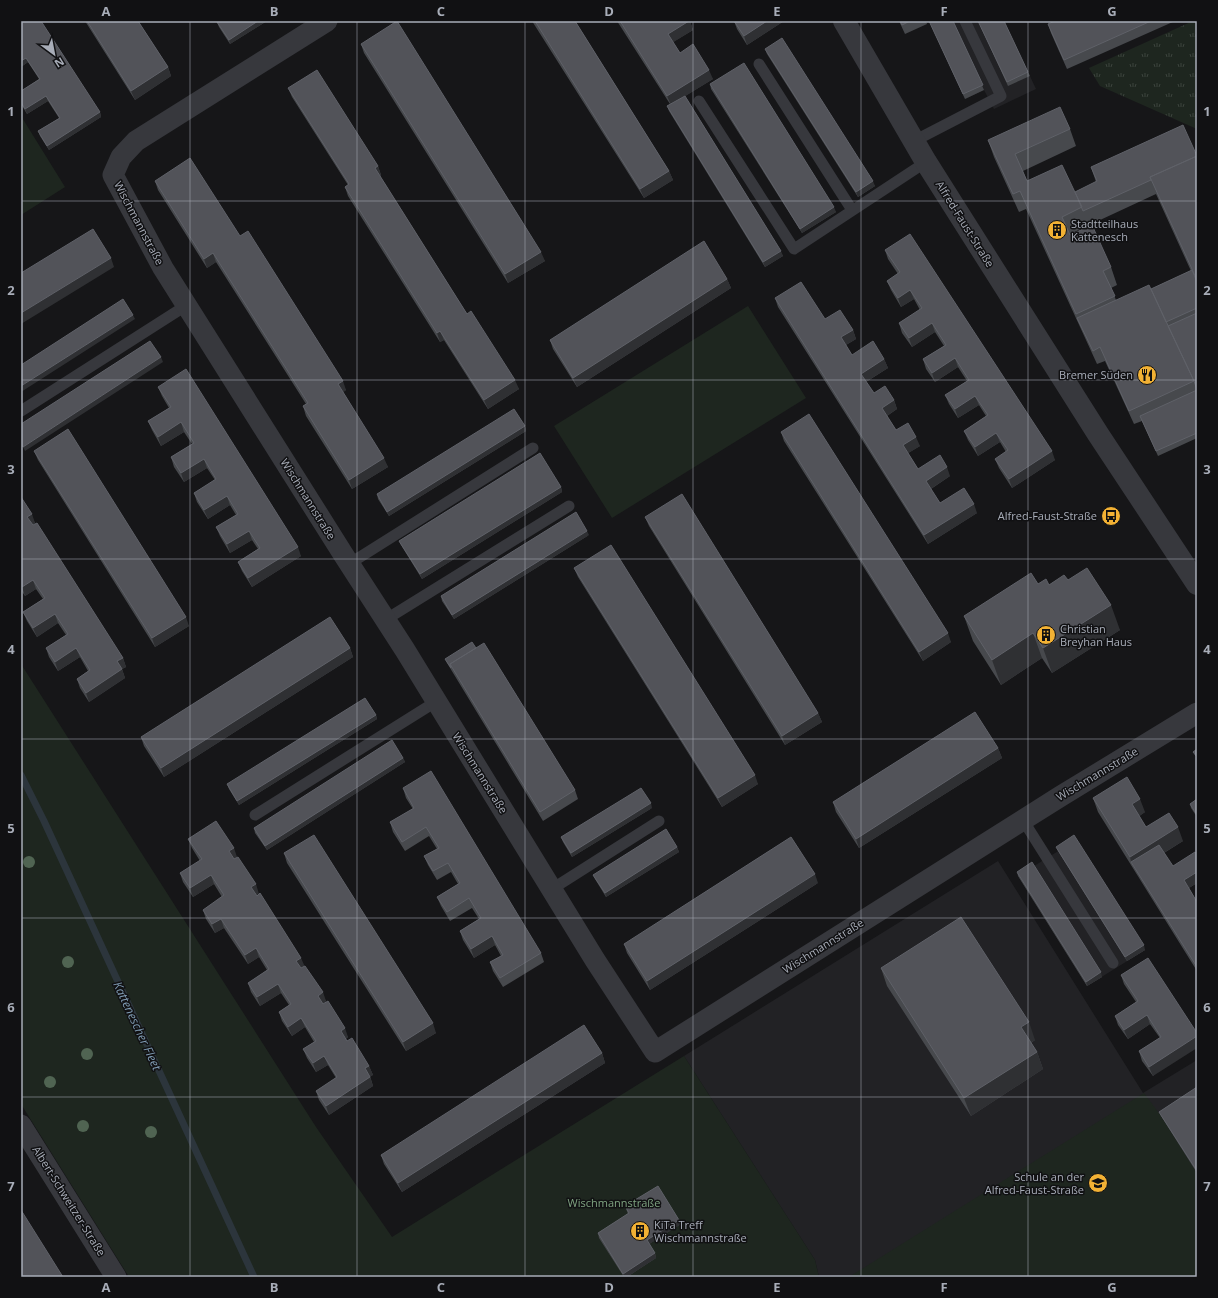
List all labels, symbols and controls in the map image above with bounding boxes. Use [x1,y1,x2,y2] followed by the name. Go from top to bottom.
[102,2,111,20] text: A
[270,2,279,20] text: B
[437,2,445,20] text: C
[604,2,614,20] text: D
[773,2,781,20] text: E
[940,2,948,20] text: F
[1107,2,1117,20] text: G
[34,34,74,74] north arrow
[52,54,67,72] text: N
[7,102,15,120] text: 1
[1203,102,1211,120] text: 1
[111,178,168,267] street label: Wischmannstraße
[933,178,998,270] street label: Alfred-Faust-Straße
[1071,216,1138,244] place label: Stadtteilhaus Kattenesch
[1046,219,1068,241] building icon: Stadtteilhaus Kattenesch
[7,281,15,299] text: 2
[1203,281,1211,299] text: 2
[1136,364,1158,386] restaurant icon: Bremer Süden
[1059,367,1133,382] place label: Bremer Süden
[277,455,339,542] street label: Wischmannstraße
[7,460,15,478] text: 3
[1203,460,1211,478] text: 3
[1100,505,1122,527] bus stop icon: Alfred-Faust-Straße
[998,508,1097,523] place label: Alfred-Faust-Straße
[1060,621,1132,649] place label: Christian Breyhan Haus
[1035,624,1057,646] building icon: Christian Breyhan Haus
[7,640,15,658] text: 4
[1203,640,1211,658] text: 4
[449,729,511,816] street label: Wischmannstraße
[1053,743,1140,804] street label: Wischmannstraße
[7,819,15,837] text: 5
[1203,819,1211,837] text: 5
[779,915,866,977] street label: Wischmannstraße
[109,979,166,1074] water label: Kattenescher Fleet
[7,998,15,1016] text: 6
[1203,998,1211,1016] text: 6
[29,1143,109,1259] street label: Albert-Schweitzer-Straße
[985,1169,1084,1197] place label: Schule an der Alfred-Faust-Straße
[1087,1172,1109,1194] school or university icon: Schule an der Alfred-Faust-Straße
[7,1177,15,1195] text: 7
[1203,1177,1211,1195] text: 7
[568,1195,660,1210] park label: Wischmannstraße
[654,1217,747,1245] place label: KiTa Treff Wischmannstraße
[629,1220,651,1242] building icon: KiTa Treff Wischmannstraße
[102,1278,111,1296] text: A
[270,1278,279,1296] text: B
[437,1278,445,1296] text: C
[604,1278,614,1296] text: D
[773,1278,781,1296] text: E
[940,1278,948,1296] text: F
[1107,1278,1117,1296] text: G

